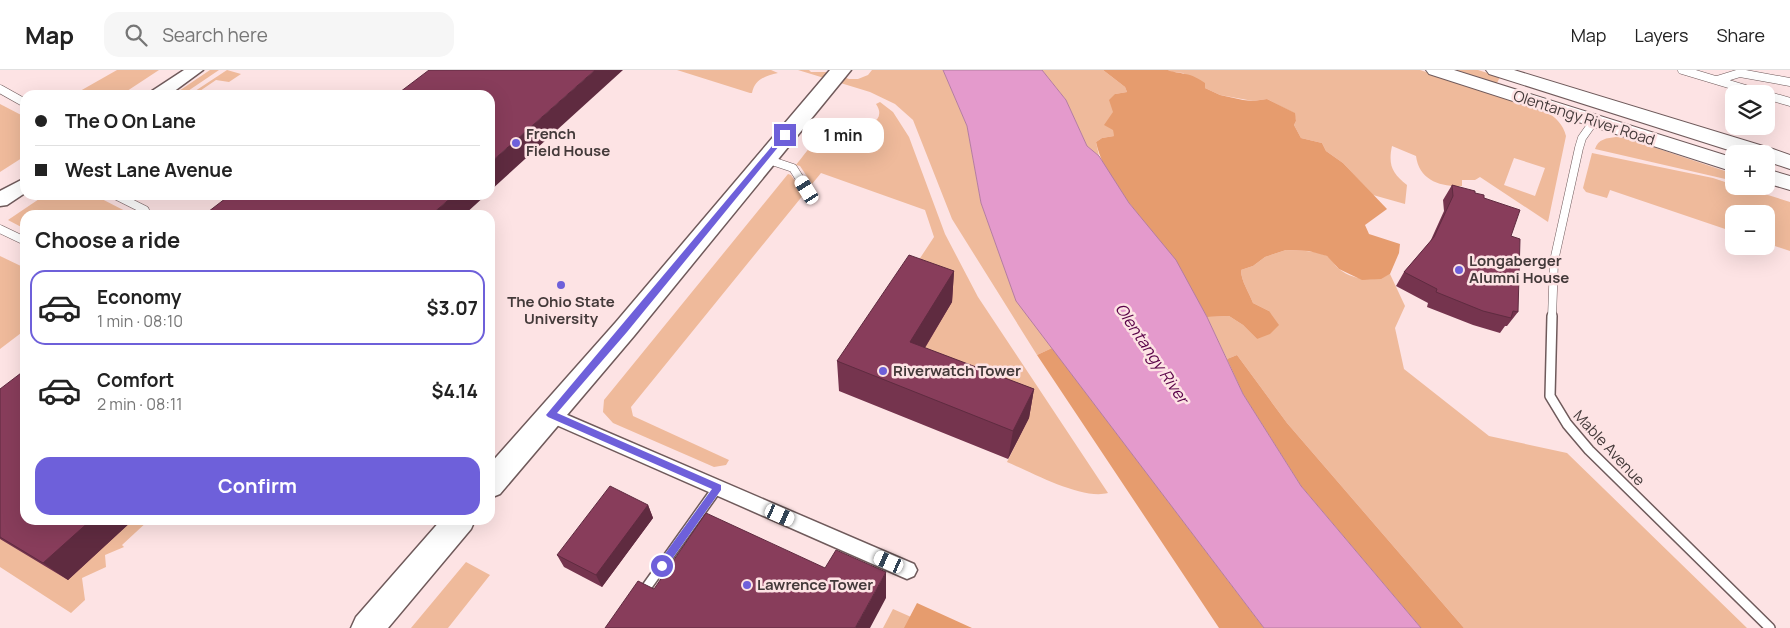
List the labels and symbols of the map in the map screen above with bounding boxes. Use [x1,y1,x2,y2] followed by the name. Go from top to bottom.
[1511,85,1658,150] street label: Olentangy River Road
[802,118,885,152] callout: 1 min
[526,123,610,161] place label: French Field House
[774,124,796,146] route end
[510,137,522,149] marker: French Field House
[792,173,821,207] car
[1469,250,1569,288] place label: Longaberger Alumni House
[1453,264,1465,276] marker: Longaberger Alumni House
[555,279,567,291] marker: The Ohio State University
[507,291,615,329] place label: The Ohio State University
[1110,299,1195,409] water label: Olentangy River
[893,360,1021,381] place label: Riverwatch Tower
[877,365,889,377] marker: Riverwatch Tower
[1569,405,1650,490] street label: Mable Avenue
[763,502,796,528] car
[872,549,905,575] car
[651,555,673,577] route start
[757,574,873,595] place label: Lawrence Tower
[741,579,753,591] marker: Lawrence Tower

